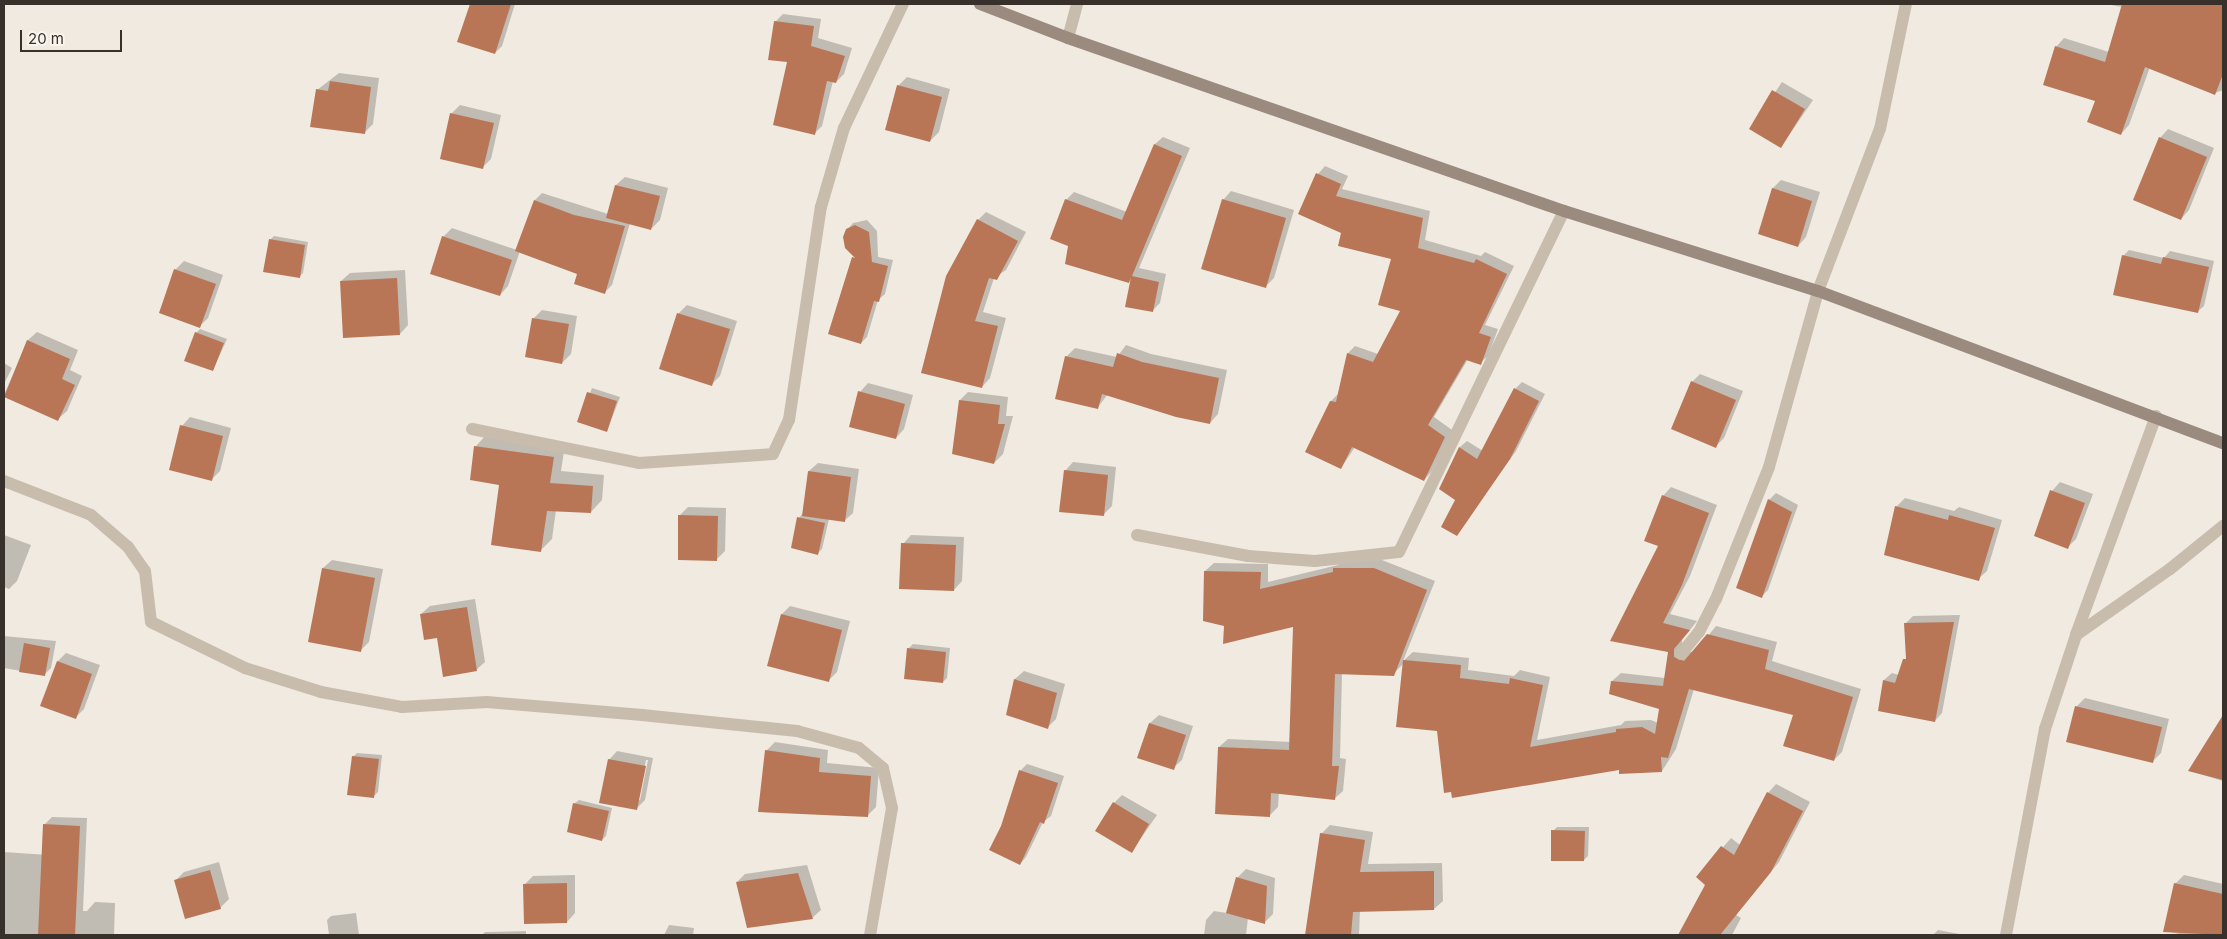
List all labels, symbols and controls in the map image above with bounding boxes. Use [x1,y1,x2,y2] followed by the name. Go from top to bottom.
[22,20,125,52] scale bar
[28,29,64,48] text: 20 m

